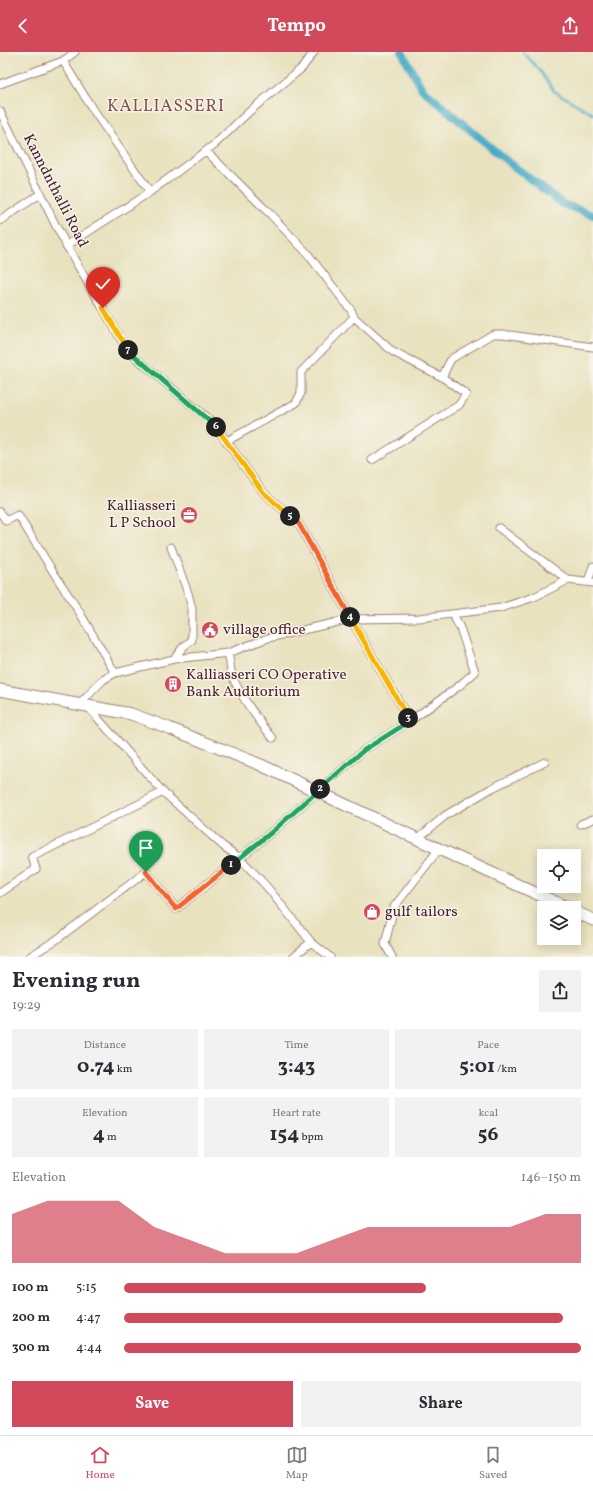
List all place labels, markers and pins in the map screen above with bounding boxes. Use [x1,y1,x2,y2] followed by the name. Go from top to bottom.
[86,267,120,308] pin
[118,340,138,360] pin: 7
[206,417,226,437] pin: 6
[107,496,176,534] place label: Kalliasseri L P School
[179,505,199,525] office icon: Kalliasseri L P School
[280,506,300,526] pin: 5
[340,607,360,627] pin: 4
[200,620,220,640] public building icon: village office
[223,620,306,641] place label: village office
[186,665,347,703] place label: Kalliasseri CO Operative Bank Auditorium
[163,674,183,694] building icon: Kalliasseri CO Operative Bank Auditorium
[398,708,418,728] pin: 3
[310,779,330,799] pin: 2
[129,831,163,872] pin
[221,855,241,875] pin: 1
[362,902,382,922] shop icon: gulf tailors
[385,902,458,923] place label: gulf tailors

